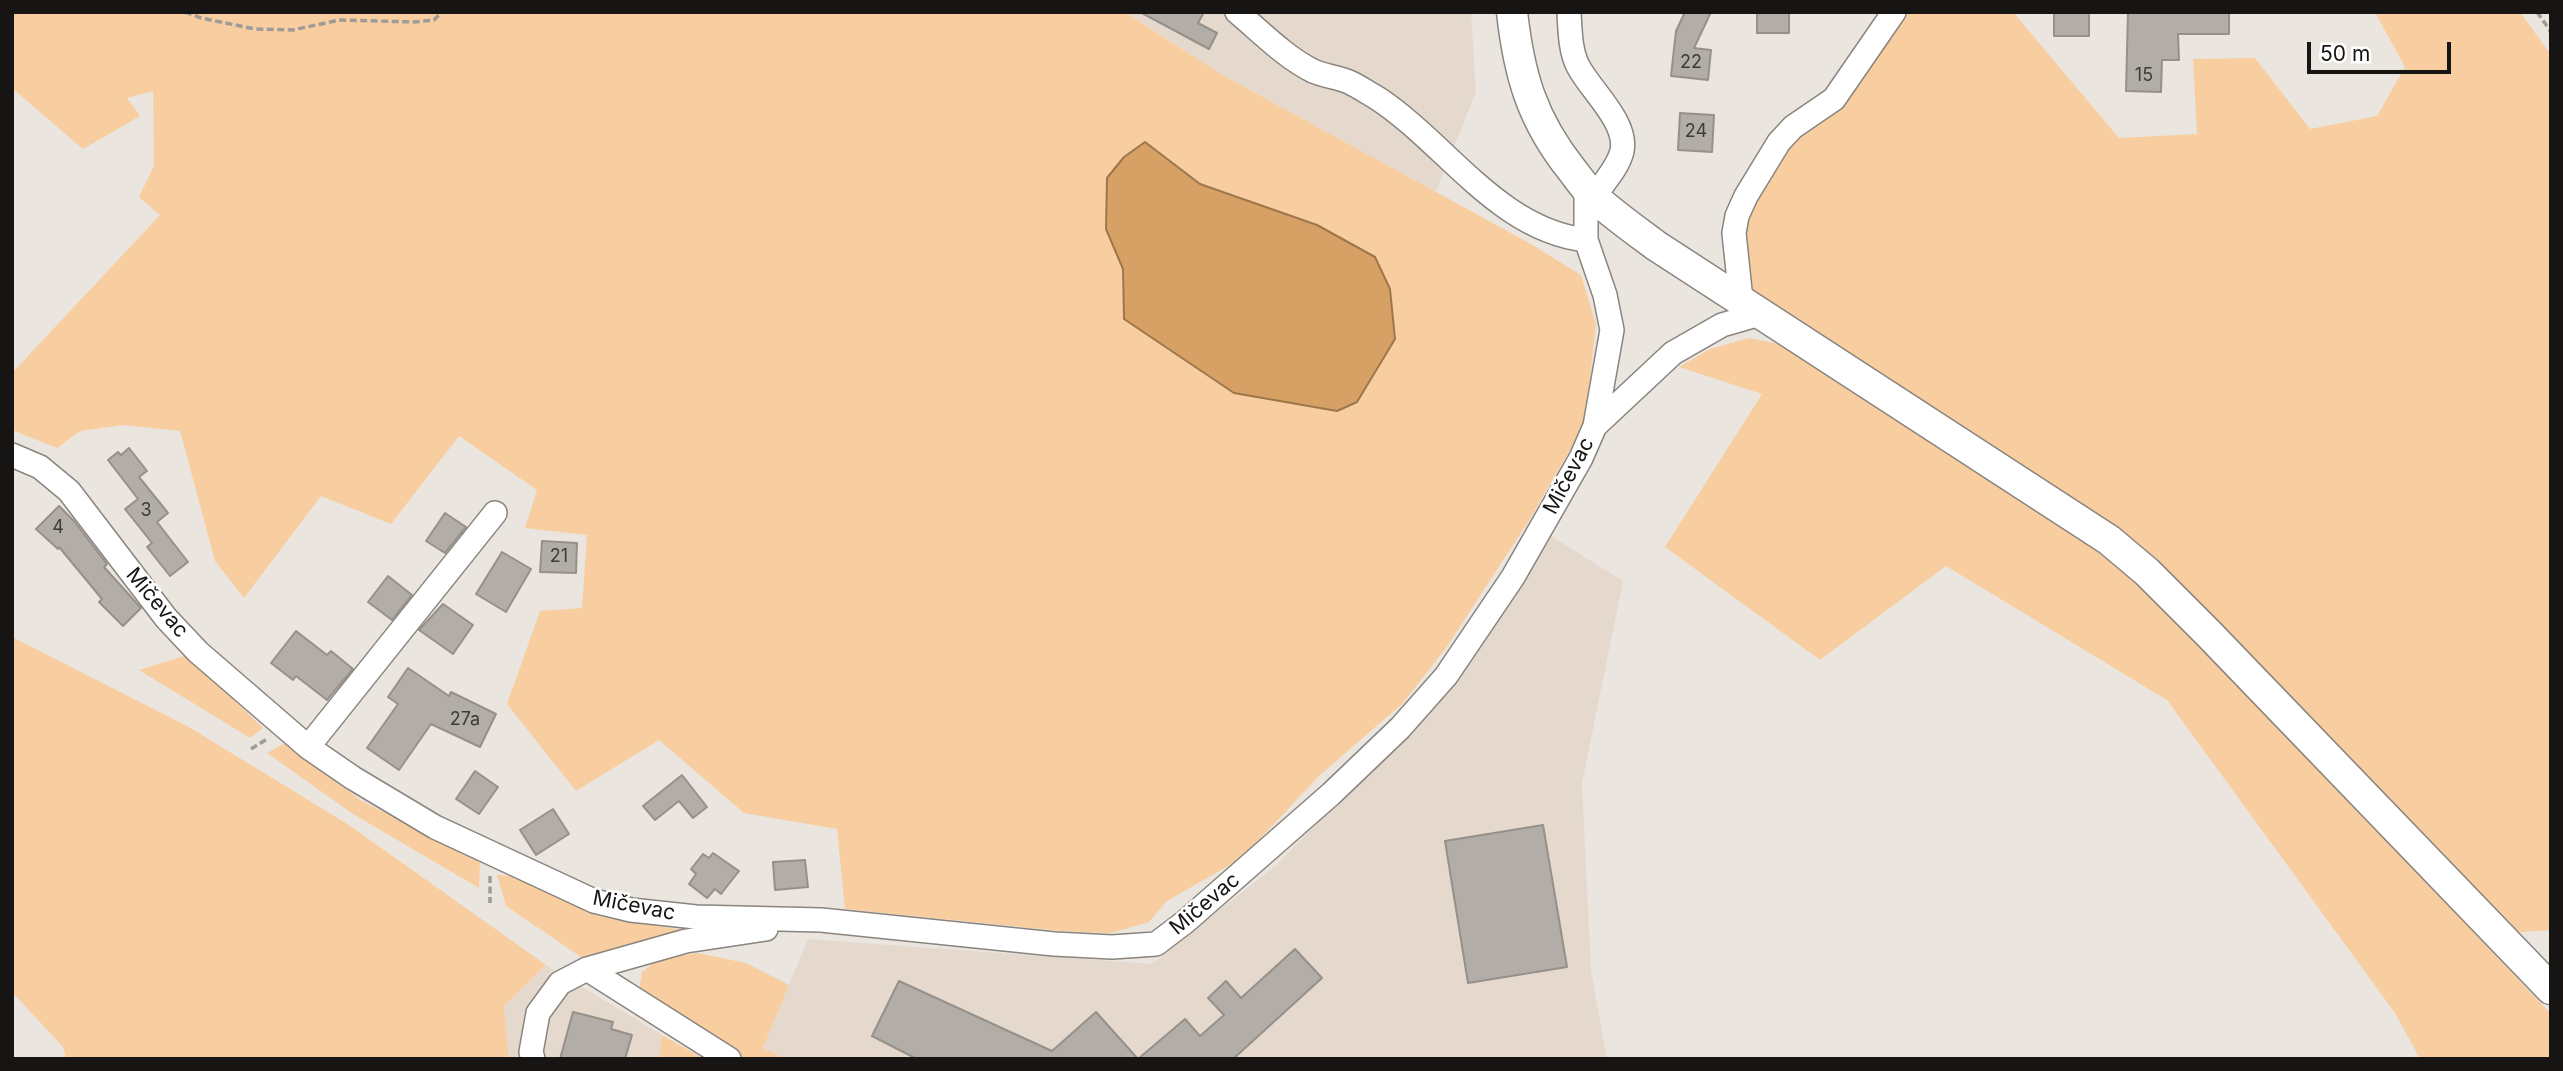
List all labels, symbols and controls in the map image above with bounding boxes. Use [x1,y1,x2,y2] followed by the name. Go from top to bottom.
[2311,28,2454,72] scale bar
[2320,41,2370,66] text: 50 m
[1680,52,1702,74] house number: 22
[2135,65,2153,87] house number: 15
[1685,121,1707,143] house number: 24
[1538,433,1600,519] street label: Mičevac
[140,500,152,522] house number: 3
[52,517,64,539] house number: 4
[550,546,568,568] house number: 21
[121,563,193,643] street label: Mičevac
[450,709,480,731] house number: 27a
[1165,868,1245,940] street label: Mičevac
[591,886,677,926] street label: Mičevac

